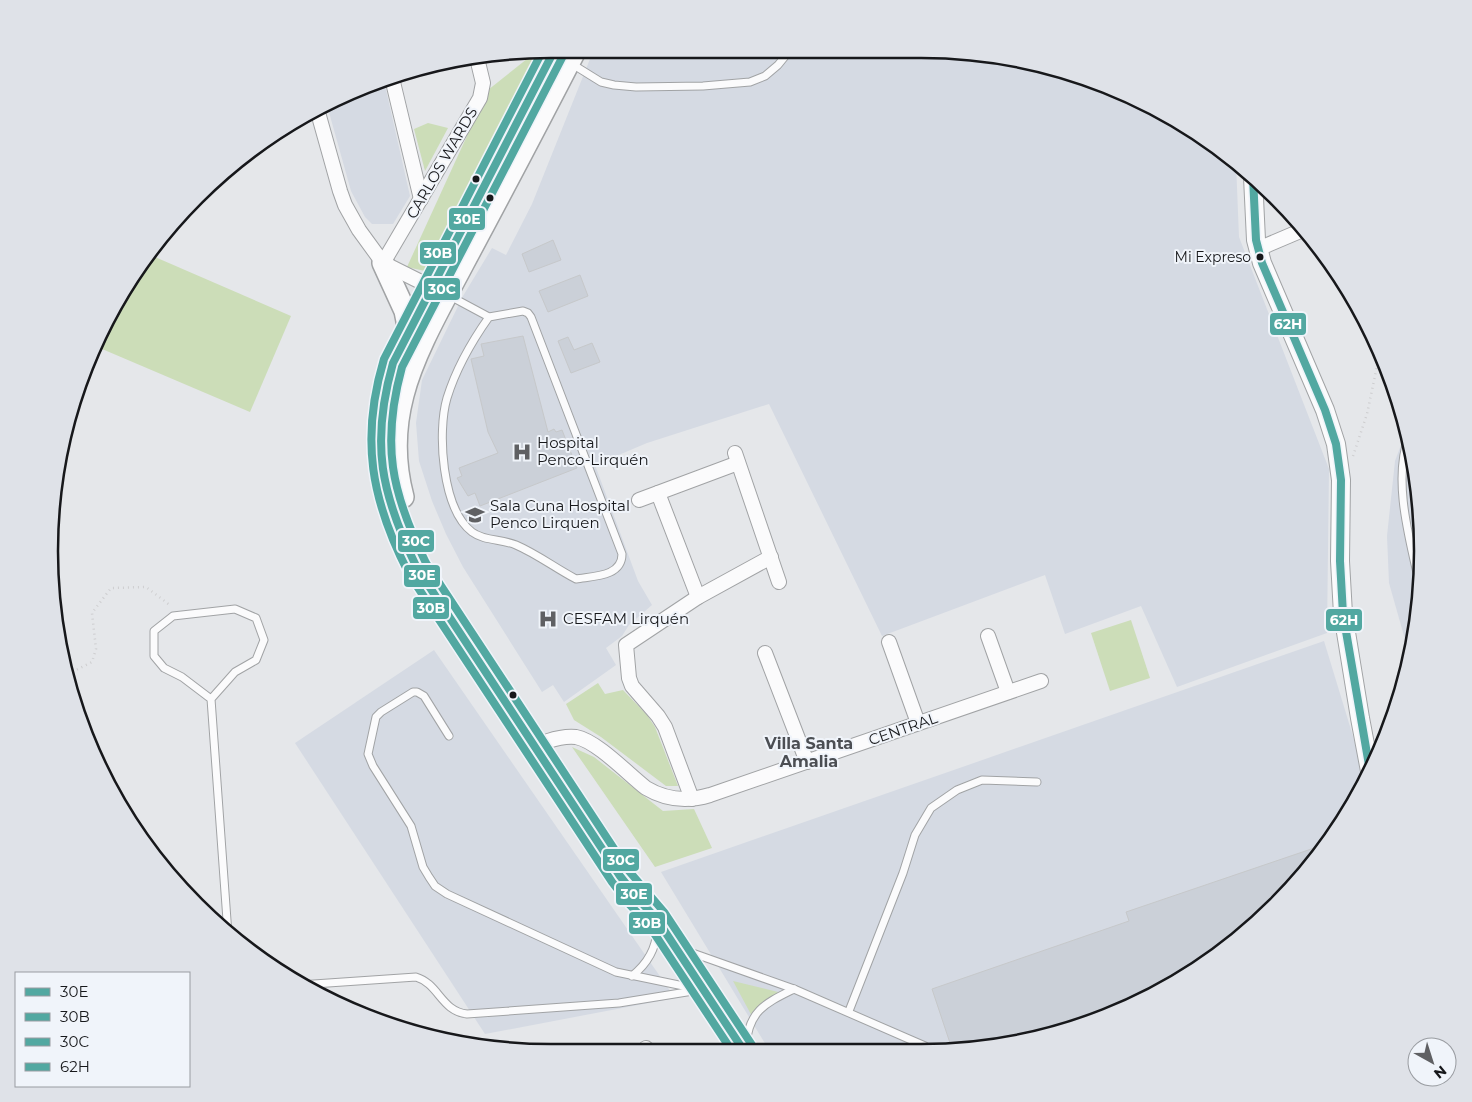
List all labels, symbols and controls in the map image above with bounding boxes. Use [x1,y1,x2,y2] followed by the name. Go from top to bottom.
[402,104,481,222] street label: CARLOS WARDS
[471,174,481,184] unlabelled marker
[485,193,495,203] unlabelled marker
[448,207,486,231] line badge: 30E
[452,210,481,228] text: 30E
[419,241,457,265] line badge: 30B
[423,244,453,262] text: 30B
[1175,248,1251,266] place label: Mi Expreso
[1255,252,1265,262] marker: Mi Expreso
[423,277,461,301] line badge: 30C
[427,280,456,298] text: 30C
[1269,312,1307,336] line badge: 62H
[1274,315,1302,333] text: 62H
[537,433,649,469] place label: Hospital Penco-Lirquén
[511,441,533,463] hospital icon: Hospital Penco-Lirquén
[490,496,630,532] place label: Sala Cuna Hospital Penco Lirquen
[464,504,486,526] school or university icon: Sala Cuna Hospital Penco Lirquen
[397,529,435,553] line badge: 30C
[401,532,430,550] text: 30C
[403,564,441,588] line badge: 30E
[407,566,436,584] text: 30E
[412,596,450,620] line badge: 30B
[416,599,446,617] text: 30B
[537,608,559,630] hospital icon: CESFAM Lirquén
[1325,608,1363,632] line badge: 62H
[563,609,689,628] place label: CESFAM Lirquén
[1330,611,1358,629] text: 62H
[508,690,518,700] unlabelled marker
[866,708,940,749] street label: CENTRAL
[764,734,853,771] district label: Villa Santa Amalia
[602,848,640,872] line badge: 30C
[606,851,635,869] text: 30C
[615,882,653,906] line badge: 30E
[619,885,648,903] text: 30E
[628,911,666,935] line badge: 30B
[632,914,662,932] text: 30B
[15,972,190,1087] legend
[60,982,88,1001] text: 30E
[60,1007,90,1026] text: 30B
[60,1032,89,1051] text: 30C
[1407,1037,1457,1087] north arrow
[60,1057,90,1076] text: 62H
[1430,1062,1450,1083] text: N

